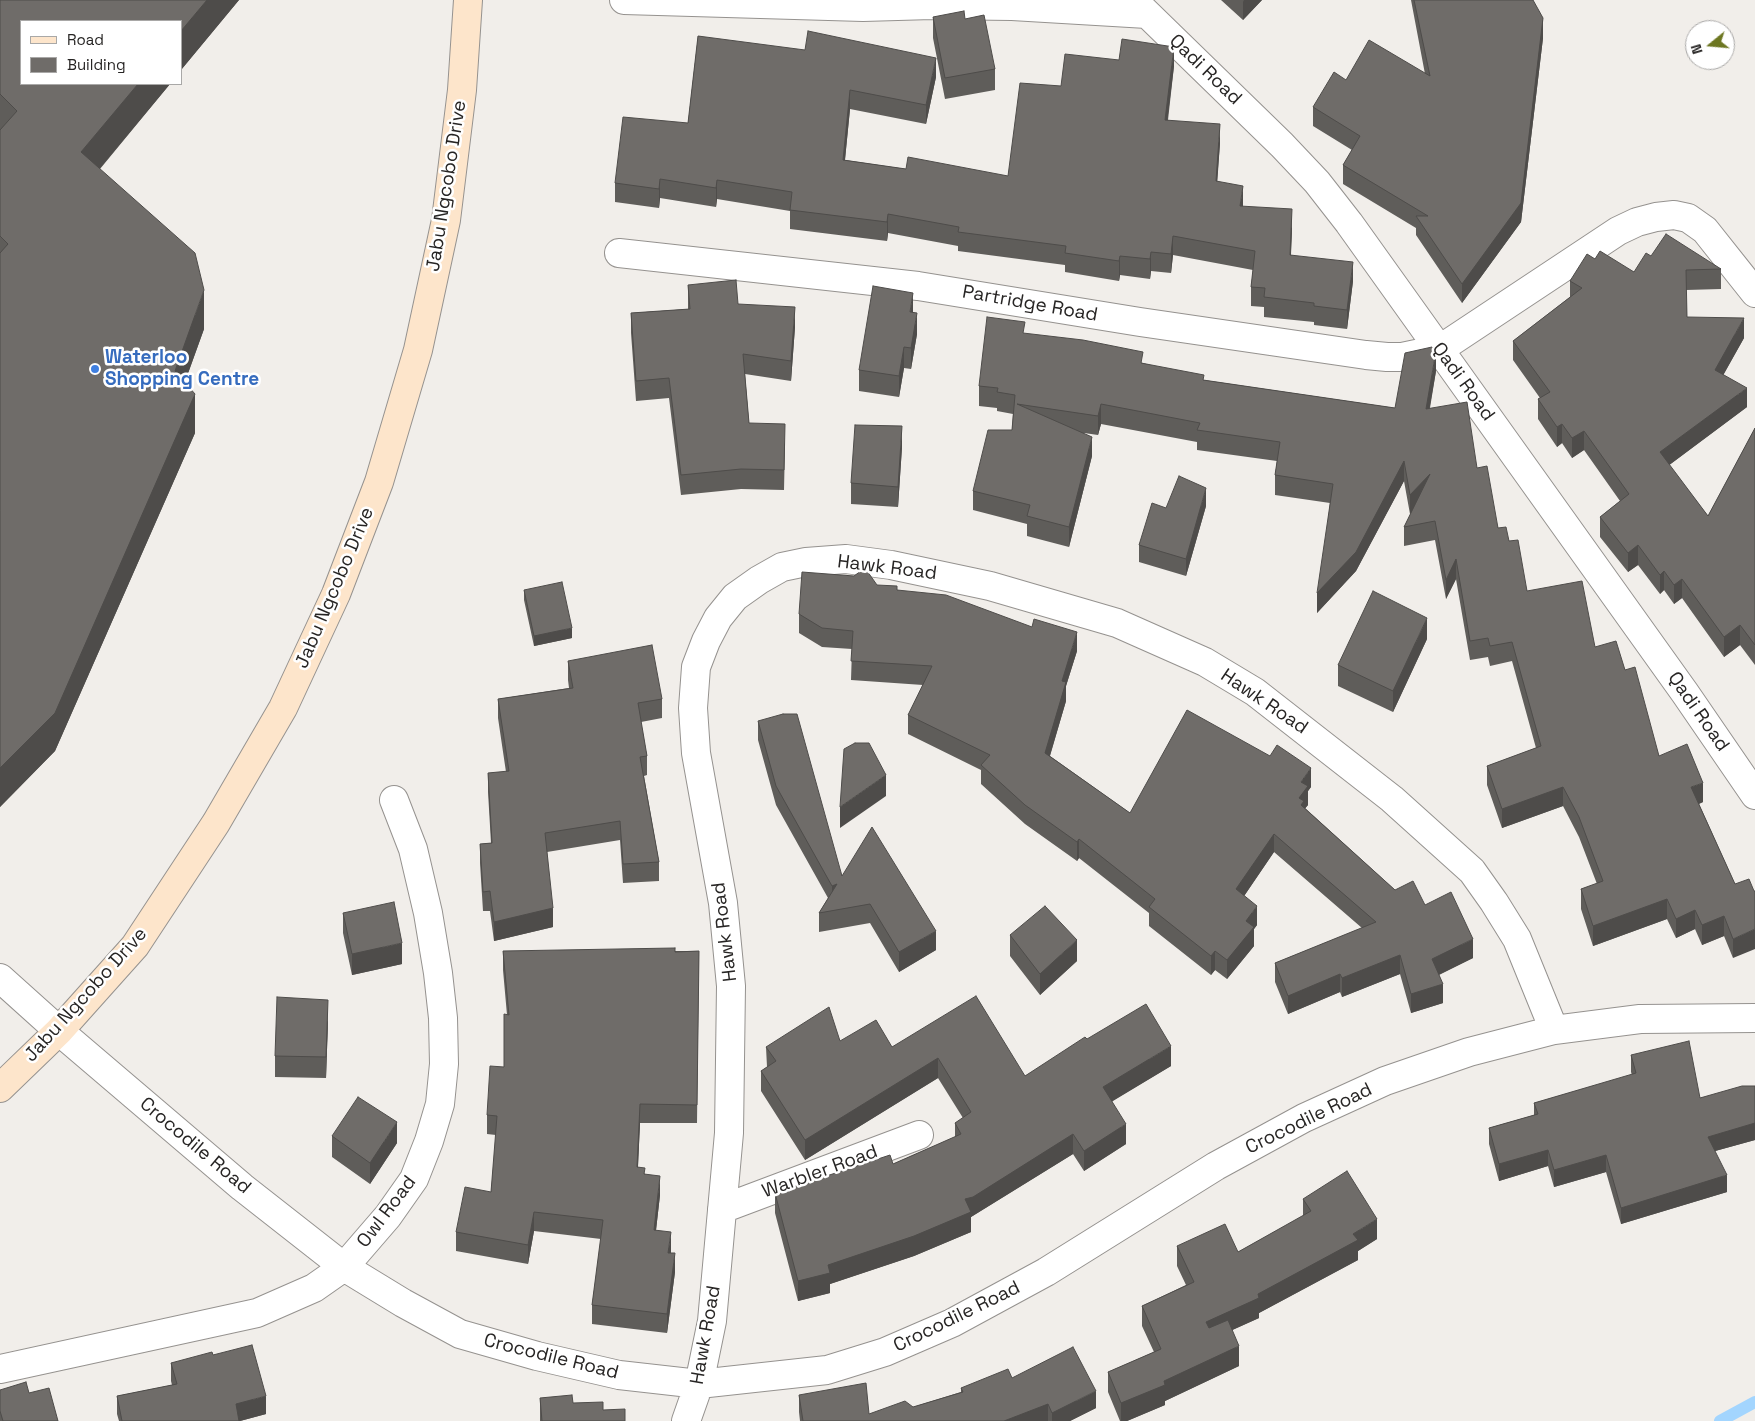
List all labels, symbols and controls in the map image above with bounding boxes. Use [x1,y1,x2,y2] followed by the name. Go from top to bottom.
[20,20,182,85] legend
[1685,20,1735,70] north arrow
[67,30,104,49] text: Road
[1164,30,1246,110] street label: Qadi Road
[1687,42,1707,56] text: N
[67,55,126,74] text: Building
[422,99,472,273] street label: Jabu Ngcobo Drive
[961,281,1099,327] street label: Partridge Road
[1427,338,1499,426] street label: Qadi Road
[105,347,259,391] place label: Waterloo Shopping Centre
[89,363,101,375] marker: Waterloo Shopping Centre
[291,504,379,672] street label: Jabu Ngcobo Drive
[836,551,938,585] street label: Hawk Road
[1216,665,1312,739] street label: Hawk Road
[1662,668,1734,756] street label: Qadi Road
[708,881,742,983] street label: Hawk Road
[20,923,152,1067] street label: Jabu Ngcobo Drive
[1242,1078,1376,1160] street label: Crocodile Road
[135,1093,255,1199] street label: Crocodile Road
[759,1141,881,1203] street label: Warbler Road
[353,1172,421,1252] street label: Owl Road
[890,1276,1024,1358] street label: Crocodile Road
[686,1284,726,1386] street label: Hawk Road
[481,1329,621,1385] street label: Crocodile Road

